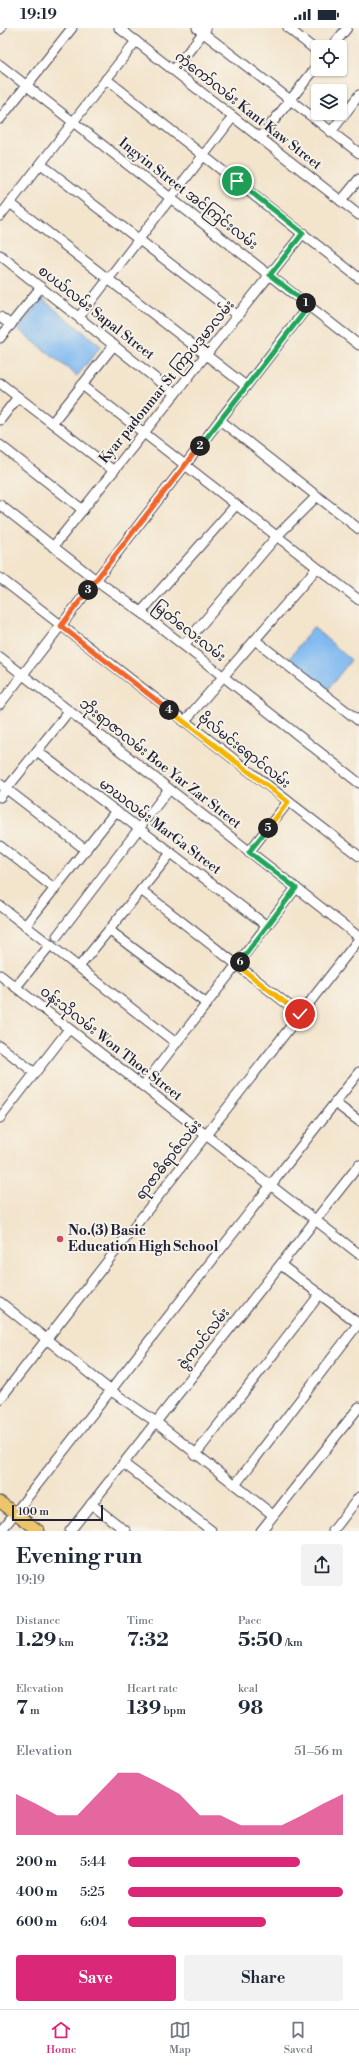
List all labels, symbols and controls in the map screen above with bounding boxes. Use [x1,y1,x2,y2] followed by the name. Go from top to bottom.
[20,5,57,24] text: 19:19
[311,40,347,120] map controls
[311,40,347,76] button: locate
[171,46,326,174] street label: ကံ့ကော်လမ်း Kant Kaw Street
[311,84,347,120] button: layers
[114,133,262,255] street label: Ingyin Street အင်ကြင်းလမ်း
[220,164,254,198] pin
[226,170,248,192] icon: arrive
[34,260,159,364] street label: စပယ်လမ်း Sapal Street
[296,293,316,313] pin: 1
[94,295,240,469] street label: Kyar padonmar St ကြာပဒုမာလမ်း
[303,296,309,310] text: 1
[190,436,210,456] pin: 2
[197,439,203,453] text: 2
[78,580,98,600] pin: 3
[85,583,91,597] text: 3
[148,596,230,668] street label: မြတ်လေးလမ်း
[74,694,246,835] street label: ဘိုးရာဇာလမ်း Boe Yar Zar Street
[159,700,179,720] pin: 4
[165,703,173,717] text: 4
[193,708,295,794] street label: ဗိုလ်မင်းရောင်လမ်း
[95,774,226,879] street label: မာဃလမ်း MarGa Street
[258,818,278,838] pin: 5
[265,821,271,835] text: 5
[230,952,250,972] pin: 6
[237,955,243,969] text: 6
[35,981,187,1107] street label: ဝန်းသိုလမ်း Won Thoe Street
[283,997,317,1031] pin
[289,1003,311,1025] icon: check
[130,1115,208,1205] street label: ရာဇာဓိရာဇ်လမ်း
[68,1222,219,1256] place label: No.(3) Basic Education High School
[55,1234,65,1244] marker: No.(3) Basic Education High School
[173,1303,235,1374] street label: ဇွဲကပင်လမ်း
[12,1503,103,1522] scale bar
[18,1505,49,1519] text: 100 m
[16,1543,142,1570] text: Evening run
[301,1544,343,1586] button: share
[16,1572,45,1588] text: 19:19
[16,1614,60,1628] text: Distance
[127,1614,154,1628] text: Time
[238,1614,262,1628] text: Pace
[16,1628,56,1653] text: 1.29
[127,1628,169,1653] text: 7:32
[238,1628,283,1653] text: 5:50
[56,1636,74,1650] text: km
[283,1636,303,1650] text: /km
[16,1682,64,1696] text: Elevation
[127,1682,178,1696] text: Heart rate
[238,1682,258,1696] text: kcal
[16,1696,28,1721] text: 7
[127,1696,161,1721] text: 139
[238,1696,263,1721] text: 98
[28,1704,40,1718] text: m
[161,1704,186,1718] text: bpm
[16,1743,72,1759] text: Elevation
[294,1743,343,1759] text: 51–56 m
[16,1854,57,1870] text: 200 m
[80,1854,106,1870] text: 5:44
[16,1884,58,1900] text: 400 m
[80,1884,105,1900] text: 5:25
[16,1914,57,1930] text: 600 m
[80,1914,107,1930] text: 6:04
[16,1955,176,2001] button: Save
[184,1955,343,2001] button: Share
[46,2019,77,2057] tab: Home
[169,2019,191,2057] tab: Map
[284,2019,313,2057] tab: Saved

